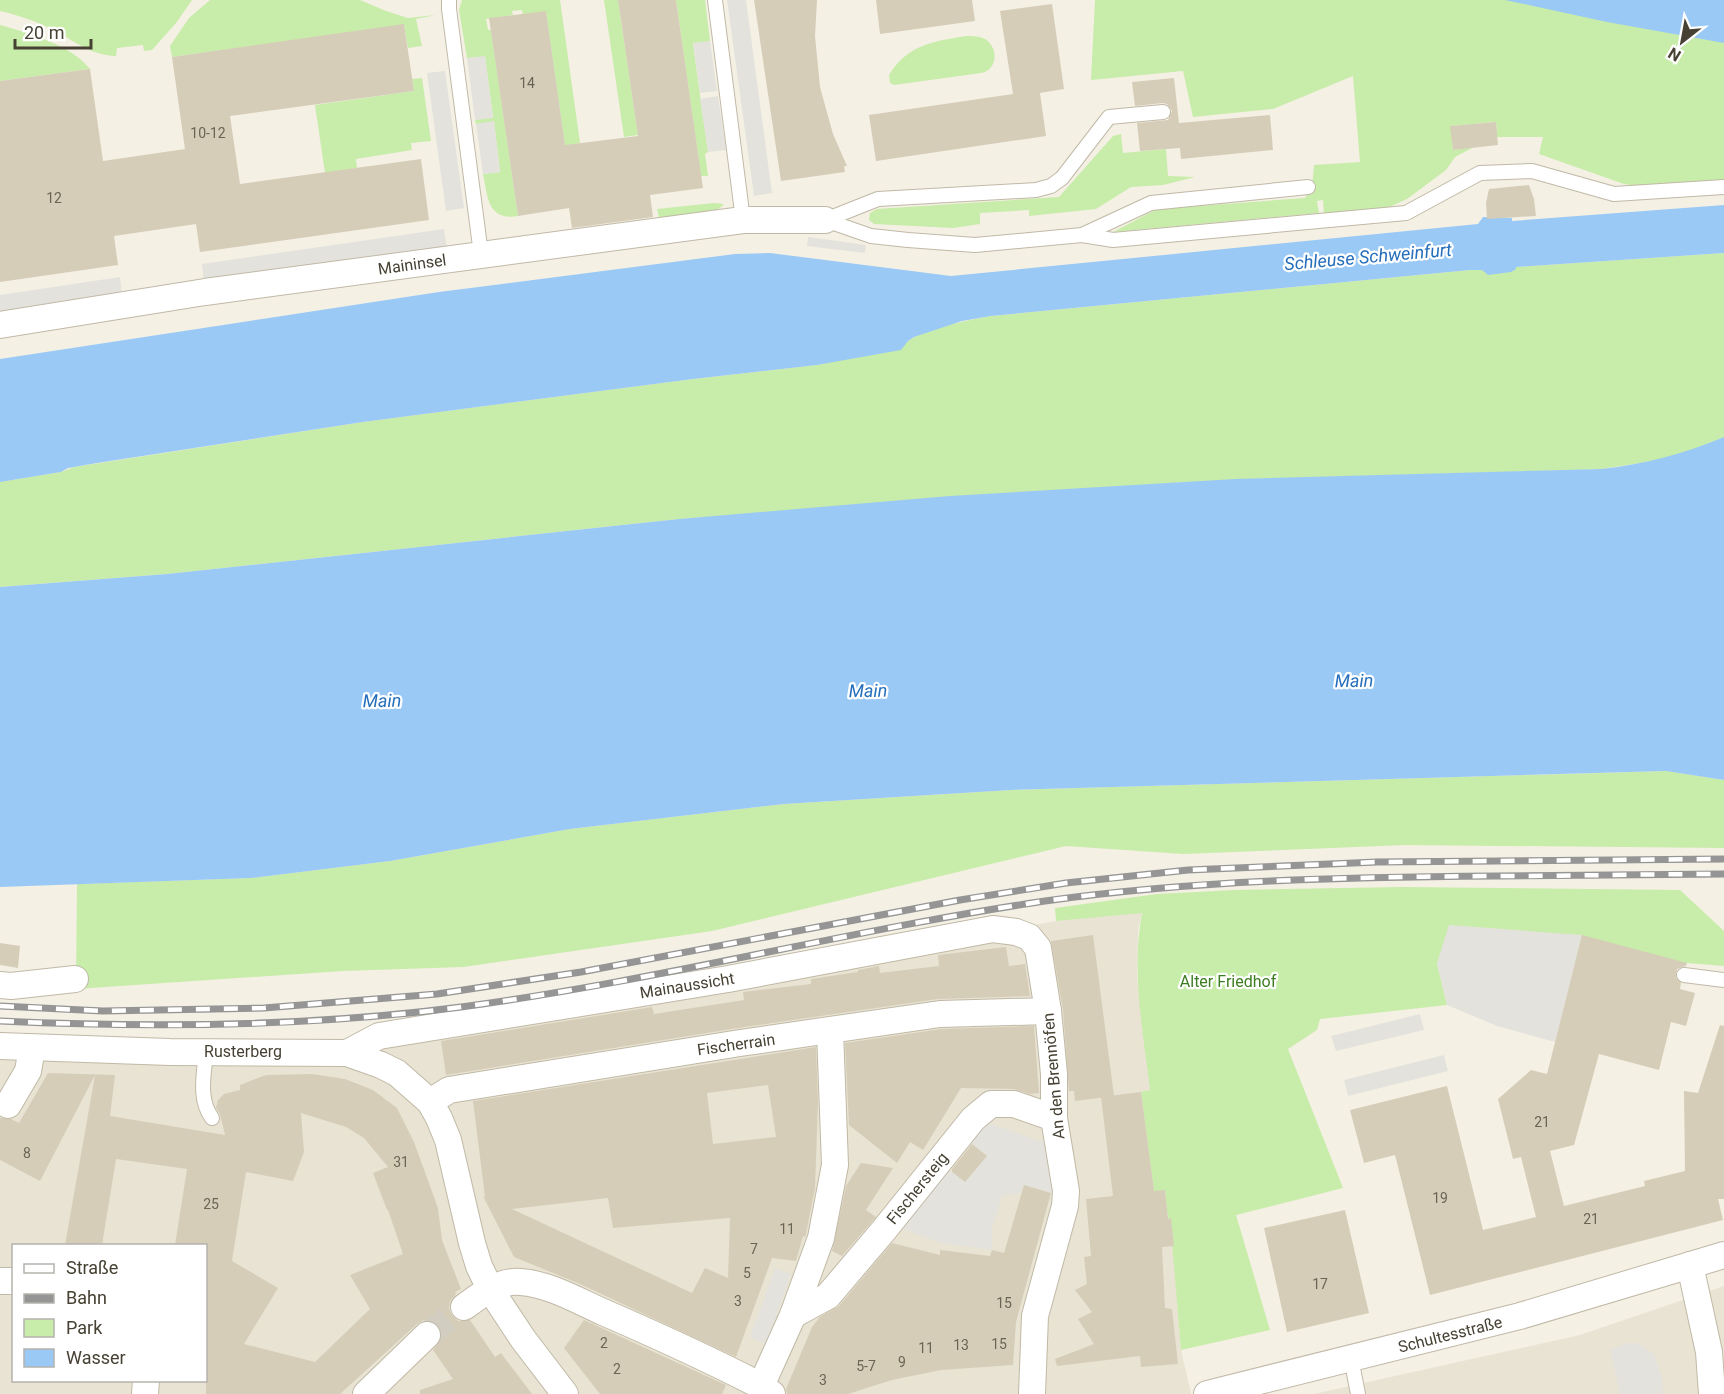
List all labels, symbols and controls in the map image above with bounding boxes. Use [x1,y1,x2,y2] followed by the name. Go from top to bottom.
[15,12,92,50] scale bar
[1652,12,1712,72] north arrow
[24,22,64,43] text: 20 m
[1665,43,1684,65] text: N
[519,75,535,91] house number: 14
[190,125,226,141] house number: 10-12
[46,190,62,206] house number: 12
[1283,239,1453,274] water label: Schleuse Schweinfurt
[377,250,447,279] street label: Maininsel
[1334,670,1373,691] water label: Main
[848,680,887,701] water label: Main
[362,690,401,711] water label: Main
[638,969,736,1002] street label: Mainaussicht
[1180,972,1277,991] park label: Alter Friedhof
[1039,1012,1068,1140] street label: An den Brennöfen
[696,1030,776,1059] street label: Fischerrain
[204,1042,282,1061] street label: Rusterberg
[1534,1114,1550,1130] house number: 21
[23,1145,31,1161] house number: 8
[883,1149,952,1228] street label: Fischersteig
[393,1154,409,1170] house number: 31
[1432,1190,1448,1206] house number: 19
[203,1196,219,1212] house number: 25
[1583,1211,1599,1227] house number: 21
[779,1221,795,1237] house number: 11
[750,1241,758,1257] house number: 7
[12,1244,207,1382] legend
[66,1257,118,1278] text: Straße
[743,1265,751,1281] house number: 5
[1312,1276,1328,1292] house number: 17
[66,1287,107,1308] text: Bahn
[734,1293,742,1309] house number: 3
[996,1295,1012,1311] house number: 15
[1396,1312,1504,1357] street label: Schultesstraße
[66,1317,103,1338] text: Park
[600,1335,608,1351] house number: 2
[991,1336,1007,1352] house number: 15
[953,1337,969,1353] house number: 13
[918,1340,934,1356] house number: 11
[66,1347,126,1368] text: Wasser
[898,1354,906,1370] house number: 9
[856,1358,876,1374] house number: 5-7
[613,1361,621,1377] house number: 2
[819,1372,827,1388] house number: 3

